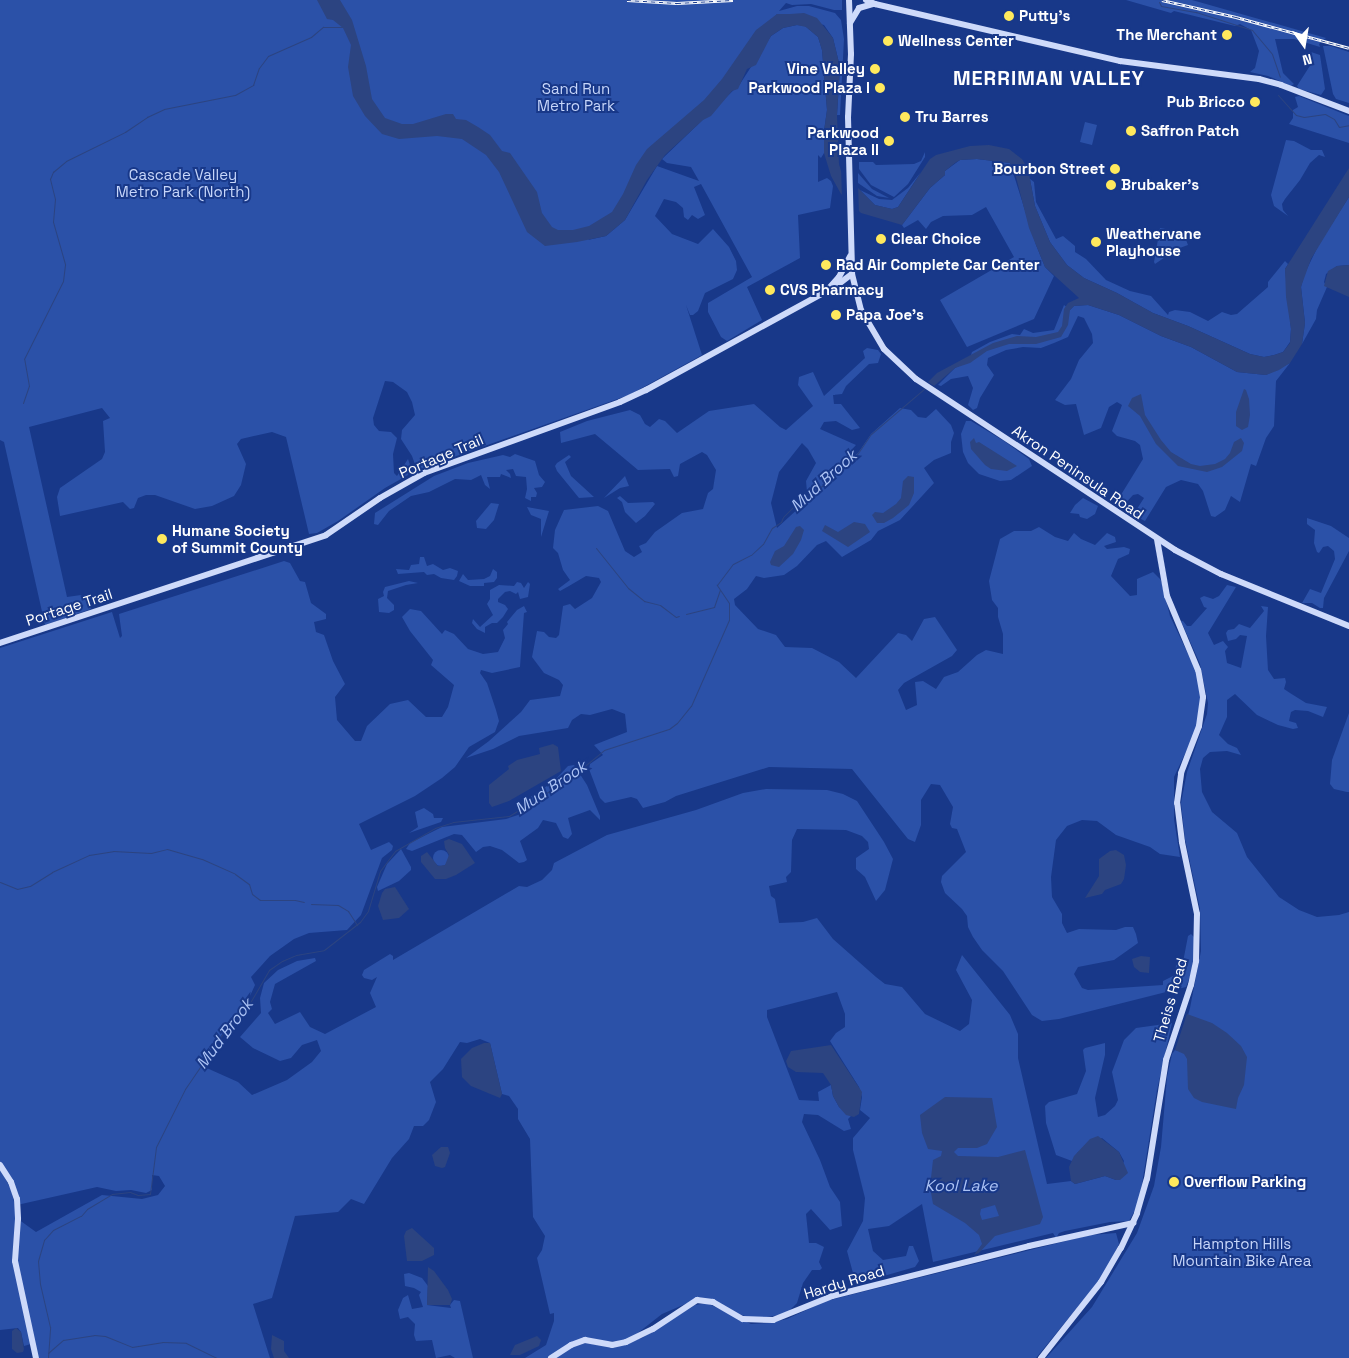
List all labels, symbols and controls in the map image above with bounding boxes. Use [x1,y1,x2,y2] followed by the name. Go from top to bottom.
[1019,7,1070,25] place label: Putty's
[1003,10,1015,22] marker: Putty's
[1279,20,1329,70] north arrow
[1116,26,1217,44] place label: The Merchant
[1221,29,1233,41] marker: The Merchant
[898,32,1014,50] place label: Wellness Center
[882,35,894,47] marker: Wellness Center
[1301,50,1314,69] text: N
[787,60,865,78] place label: Vine Valley
[869,63,881,75] marker: Vine Valley
[951,66,1147,90] district label: MERRIMAN VALLEY
[537,79,615,114] park label: Sand Run Metro Park
[749,79,870,97] place label: Parkwood Plaza I
[874,82,886,94] marker: Parkwood Plaza I
[1167,93,1245,111] place label: Pub Bricco
[1249,96,1261,108] marker: Pub Bricco
[915,108,989,126] place label: Tru Barres
[899,111,911,123] marker: Tru Barres
[1141,122,1239,140] place label: Saffron Patch
[807,123,879,158] place label: Parkwood Plaza II
[1125,125,1137,137] marker: Saffron Patch
[883,135,895,147] marker: Parkwood Plaza II
[993,160,1105,178] place label: Bourbon Street
[1109,163,1121,175] marker: Bourbon Street
[116,165,250,200] park label: Cascade Valley Metro Park (North)
[1121,176,1199,194] place label: Brubaker's
[1105,179,1117,191] marker: Brubaker's
[1106,224,1201,259] place label: Weathervane Playhouse
[891,230,981,248] place label: Clear Choice
[875,233,887,245] marker: Clear Choice
[1090,236,1102,248] marker: Weathervane Playhouse
[836,256,1040,274] place label: Rad Air Complete Car Center
[820,259,832,271] marker: Rad Air Complete Car Center
[780,281,884,299] place label: CVS Pharmacy
[764,284,776,296] marker: CVS Pharmacy
[846,306,924,324] place label: Papa Joe's
[830,309,842,321] marker: Papa Joe's
[1009,421,1147,523] street label: Akron Peninsula Road
[396,430,486,482] street label: Portage Trail
[787,446,861,516] water label: Mud Brook
[172,521,303,556] place label: Humane Society of Summit County
[156,533,168,545] marker: Humane Society of Summit County
[23,584,115,630] street label: Portage Trail
[511,757,591,819] water label: Mud Brook
[1149,956,1191,1044] street label: Theiss Road
[192,995,258,1073] water label: Mud Brook
[1184,1173,1306,1191] place label: Overflow Parking
[925,1176,997,1196] water label: Kool Lake
[1168,1176,1180,1188] marker: Overflow Parking
[1173,1234,1311,1269] park label: Hampton Hills Mountain Bike Area
[802,1261,886,1303] street label: Hardy Road

